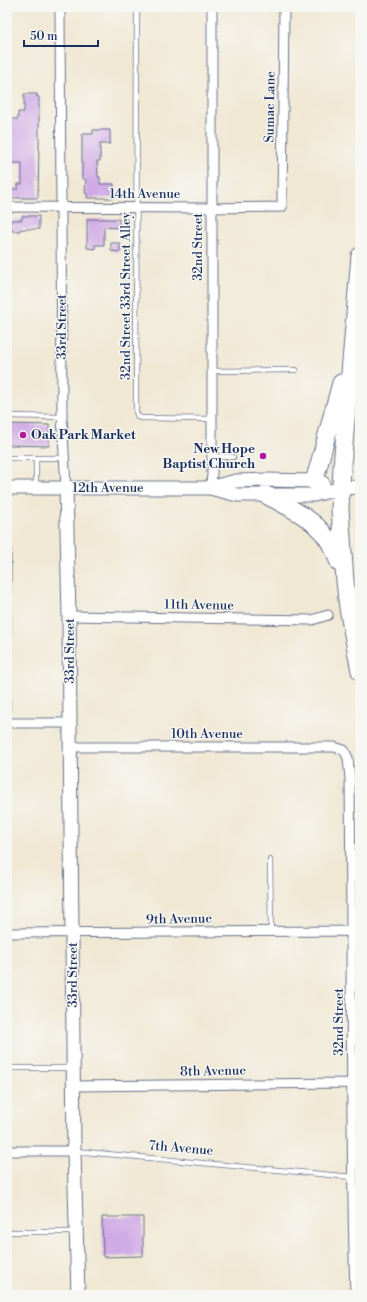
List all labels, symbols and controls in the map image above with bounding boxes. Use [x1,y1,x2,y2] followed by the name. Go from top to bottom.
[24,22,98,48] scale bar
[30,29,58,44] text: 50 m
[261,71,279,143] street label: Sumac Lane
[110,186,181,202] street label: 14th Avenue
[118,211,134,380] street label: 32nd Street 33rd Street Alley
[190,213,206,281] street label: 32nd Street
[54,294,70,360] street label: 33rd Street
[31,427,136,443] place label: Oak Park Market
[18,430,28,440] marker: Oak Park Market
[162,441,255,472] place label: New Hope Baptist Church
[258,451,268,461] marker: New Hope Baptist Church
[72,480,144,496] street label: 12th Avenue
[164,596,234,614] street label: 11th Avenue
[62,618,78,684] street label: 33rd Street
[171,726,243,742] street label: 10th Avenue
[146,910,213,928] street label: 9th Avenue
[65,942,81,1008] street label: 33rd Street
[331,988,347,1056] street label: 32nd Street
[180,1062,247,1080] street label: 8th Avenue
[148,1137,214,1159] street label: 7th Avenue

